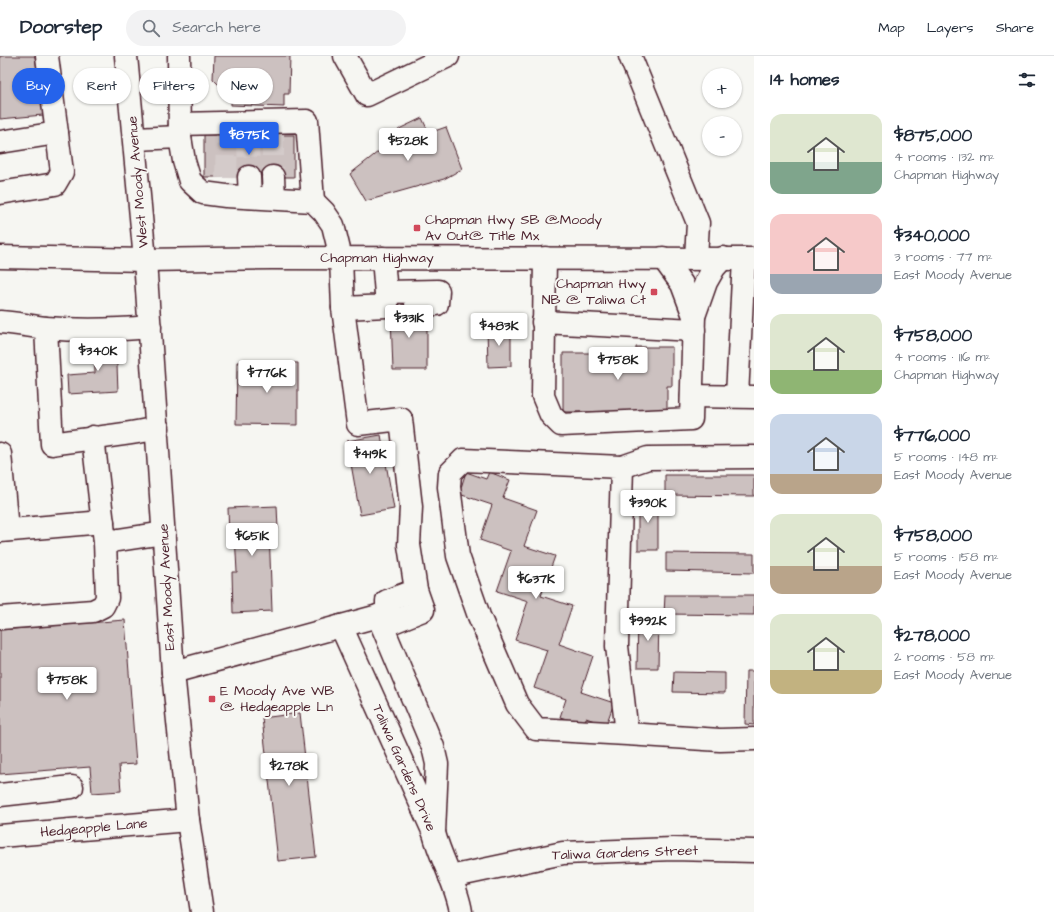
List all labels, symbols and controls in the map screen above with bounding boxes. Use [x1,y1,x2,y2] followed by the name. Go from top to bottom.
[126,10,406,46] search box
[20,14,102,41] text: Doorstep
[140,17,162,39] icon: search
[172,17,261,38] text: Search here
[878,18,905,38] text: Map
[927,18,974,38] text: Layers
[996,18,1034,38] text: Share
[12,68,65,104] chip: Buy
[73,68,131,104] chip: Rent
[139,68,209,104] chip: Filters
[217,68,273,104] chip: New
[702,68,742,156] map controls
[702,68,742,108] button: +
[770,68,840,92] text: 14 homes
[1016,69,1038,91] icon: filters
[122,115,154,249] street label: West Moody Avenue
[702,116,742,156] button: −
[221,122,277,156] pin: $875K
[894,124,972,148] text: $875,000
[229,126,269,144] text: $875K
[380,128,436,162] pin: $528K
[802,130,850,178] icon: home
[388,132,428,150] text: $528K
[894,148,995,166] text: 4 rooms · 132 m²
[894,166,999,184] text: Chapman Highway
[425,210,602,246] place label: Chapman Hwy SB @Moody Av Out@ Title Mx
[412,223,422,233] marker: Chapman Hwy SB @Moody Av Out@ Title Mx
[894,224,970,248] text: $340,000
[802,230,850,278] icon: home
[320,248,434,268] street label: Chapman Highway
[894,248,993,266] text: 3 rooms · 77 m²
[894,266,1012,284] text: East Moody Avenue
[542,274,646,310] place label: Chapman Hwy NB @ Taliwa Ct
[649,287,659,297] marker: Chapman Hwy NB @ Taliwa Ct
[381,305,437,339] pin: $331K
[394,309,424,327] text: $331K
[471,313,527,347] pin: $483K
[480,317,519,335] text: $483K
[894,324,972,348] text: $758,000
[802,330,850,378] icon: home
[70,338,126,372] pin: $340K
[79,342,117,360] text: $340K
[590,347,646,381] pin: $758K
[894,348,990,366] text: 4 rooms · 116 m²
[598,351,638,369] text: $758K
[239,360,295,394] pin: $776K
[247,364,287,382] text: $776K
[894,366,999,384] text: Chapman Highway
[894,424,970,448] text: $776,000
[802,430,850,478] icon: home
[342,441,398,475] pin: $419K
[353,445,387,463] text: $419K
[894,448,998,466] text: 5 rooms · 148 m²
[894,466,1012,484] text: East Moody Avenue
[620,490,676,524] pin: $390K
[629,494,667,512] text: $390K
[154,523,180,651] street label: East Moody Avenue
[224,523,280,557] pin: $651K
[894,524,972,548] text: $758,000
[235,527,269,545] text: $651K
[802,530,850,578] icon: home
[894,548,999,566] text: 5 rooms · 158 m²
[508,566,564,600] pin: $637K
[894,566,1012,584] text: East Moody Avenue
[517,570,555,588] text: $637K
[620,608,676,642] pin: $992K
[629,612,667,630] text: $992K
[894,624,970,648] text: $278,000
[802,630,850,678] icon: home
[894,648,995,666] text: 2 rooms · 58 m²
[894,666,1012,684] text: East Moody Avenue
[39,667,95,701] pin: $758K
[47,671,87,689] text: $758K
[220,681,334,717] place label: E Moody Ave WB @ Hedgeapple Ln
[207,694,217,704] marker: E Moody Ave WB @ Hedgeapple Ln
[367,701,441,835] street label: Taliwa Gardens Drive
[261,753,317,787] pin: $278K
[270,757,308,775] text: $278K
[40,813,149,843] street label: Hedgeapple Lane
[552,840,699,866] street label: Taliwa Gardens Street

